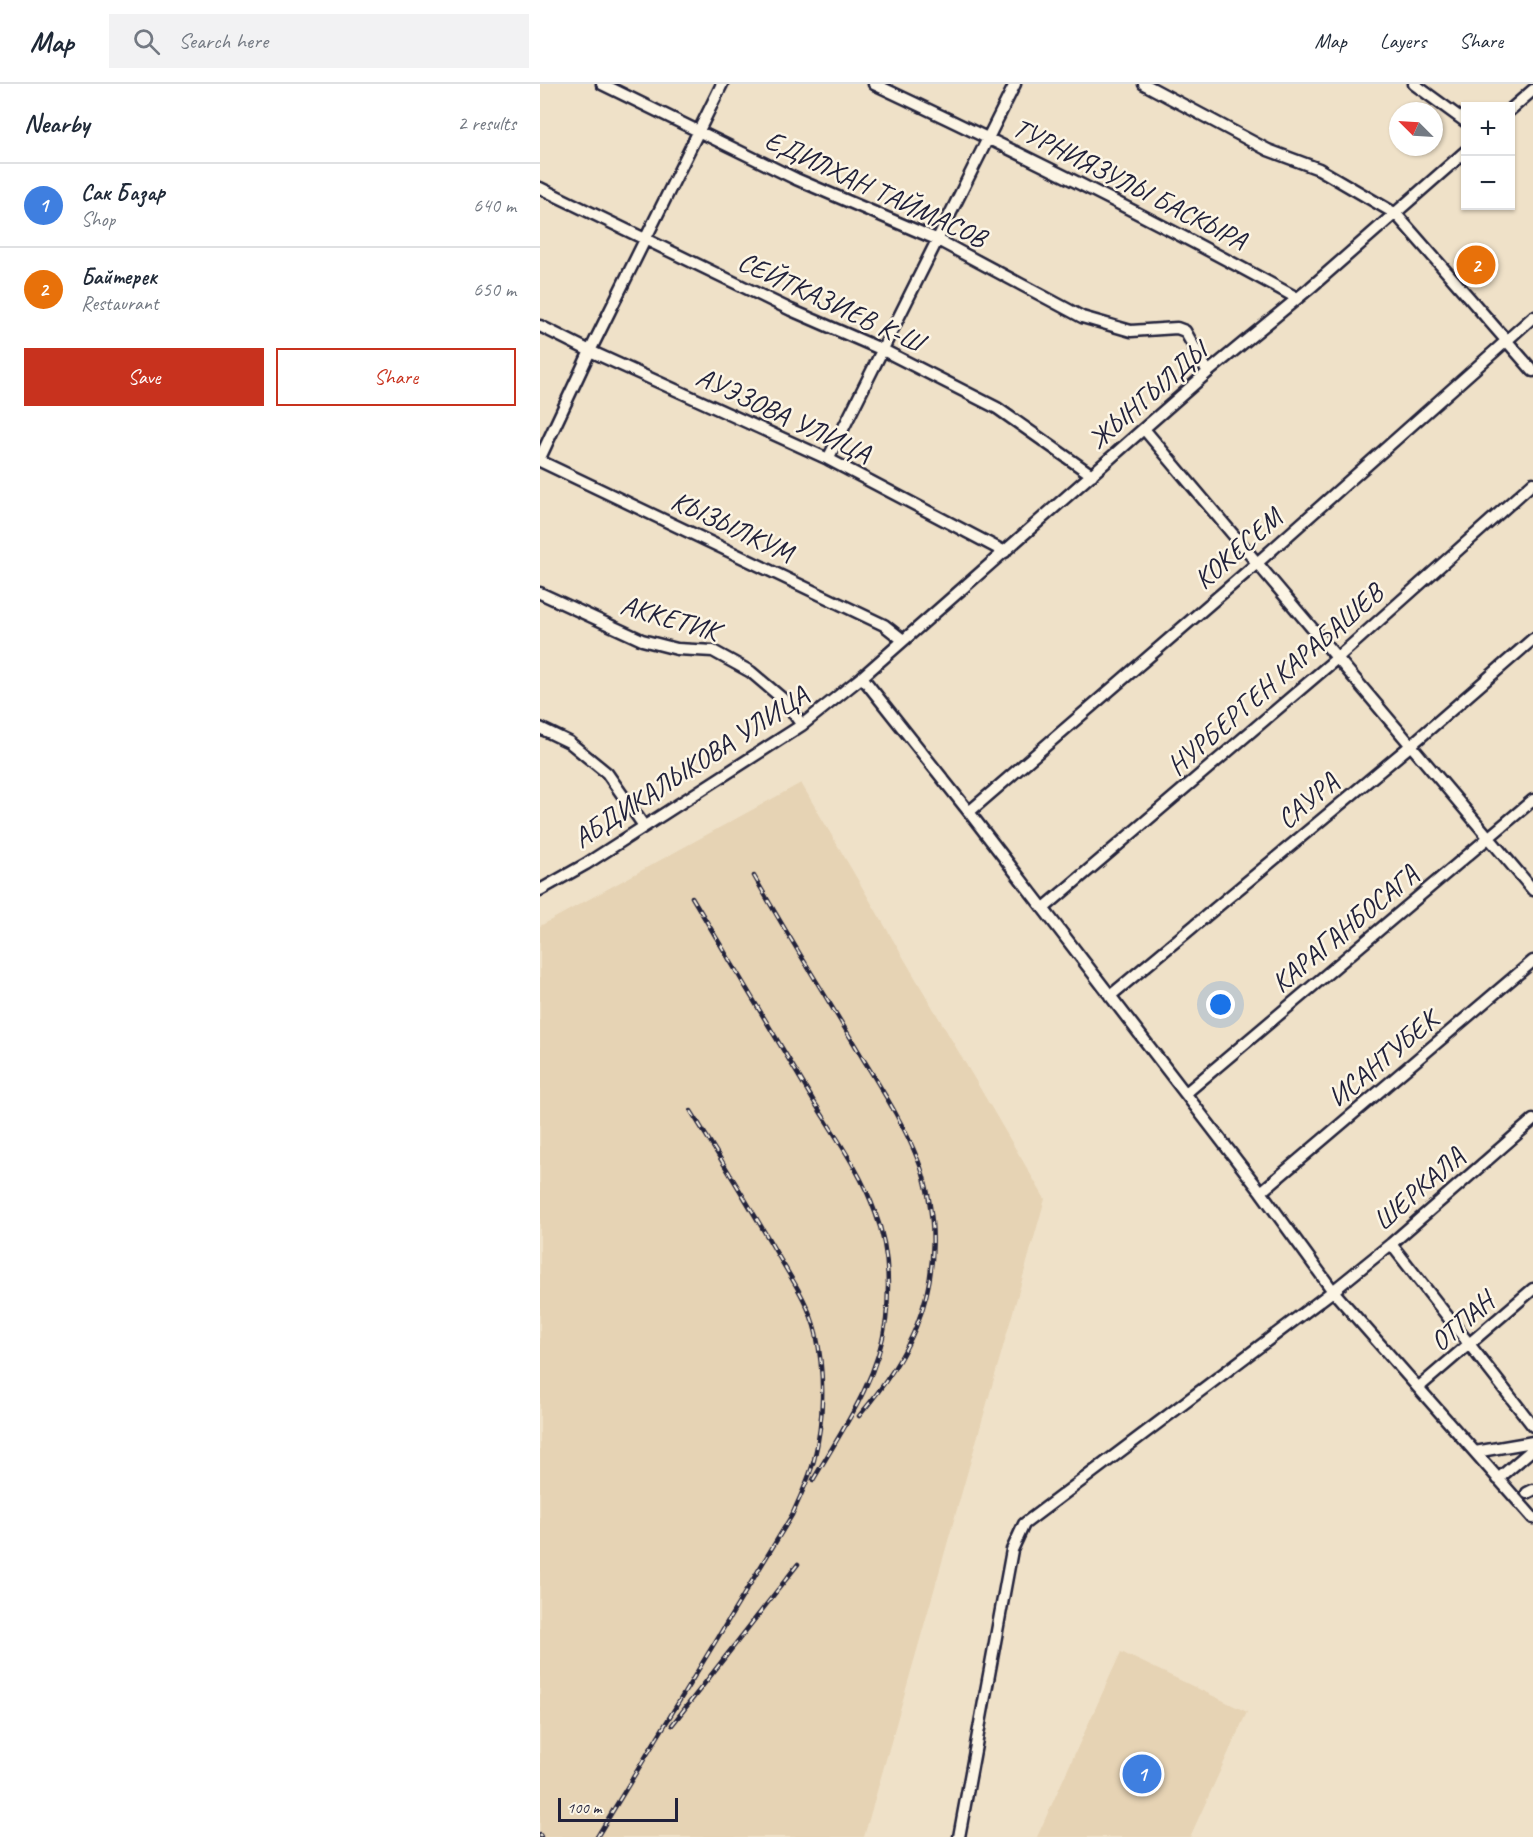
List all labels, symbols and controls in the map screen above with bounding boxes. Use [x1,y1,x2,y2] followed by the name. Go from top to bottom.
[109,14,529,68] search box
[30,24,73,59] text: Map
[130,25,163,58] icon: search
[178,27,268,55] text: Search here
[1314,28,1347,54] text: Map
[1380,28,1426,54] text: Layers
[1459,28,1503,54] text: Share
[1389,102,1443,156] north arrow
[1461,102,1515,210] map controls
[1461,102,1515,156] button: +
[24,107,89,140] text: Nearby
[1007,109,1254,258] street label: ТУРНИЯЗУЛЫ БАСКЫРА
[457,111,516,136] text: 2 results
[760,122,995,256] street label: ЕДИЛХАН ТАЙМАСОВ
[1461,156,1515,210] button: −
[81,179,165,207] text: Сак Базар
[39,193,48,218] text: 1
[473,193,516,218] text: 640 m
[81,207,115,232] text: Shop
[1456,242,1496,288] pin: 2
[733,243,933,362] street label: СЕЙТКАЗИЕВ К-Ш
[81,263,157,291] text: Байтерек
[39,277,48,302] text: 2
[473,277,516,302] text: 650 m
[81,291,158,316] text: Restaurant
[1081,331,1217,457] street label: ЖЫНГЫЛДЫ
[24,348,264,406] button: Save
[276,348,516,406] button: Share
[691,359,878,471] street label: АУЭЗОВА УЛИЦА
[666,483,801,571] street label: КЫЗЫЛКУМ
[1186,499,1291,596] street label: КОКЕСЕМ
[1159,574,1392,783] street label: НУРБЕРГЕН КАРАБАШЕВ
[617,587,729,650] street label: АККЕТИК
[566,677,815,855] street label: АБДИКАЛЫКОВА УЛИЦА
[1269,764,1346,836] street label: САУРА
[1264,856,1426,1000] street label: КАРАГАНБОСАГА
[1206,990,1235,1019] your location
[1320,999,1448,1114] street label: ИСАНТУБЕК
[1365,1138,1472,1238] street label: ШЕРКАЛА
[1422,1281,1504,1359] street label: ОТПАН
[1122,1752,1162,1796] pin: 1
[558,1795,678,1822] scale bar
[567,1798,601,1818] text: 100 m

